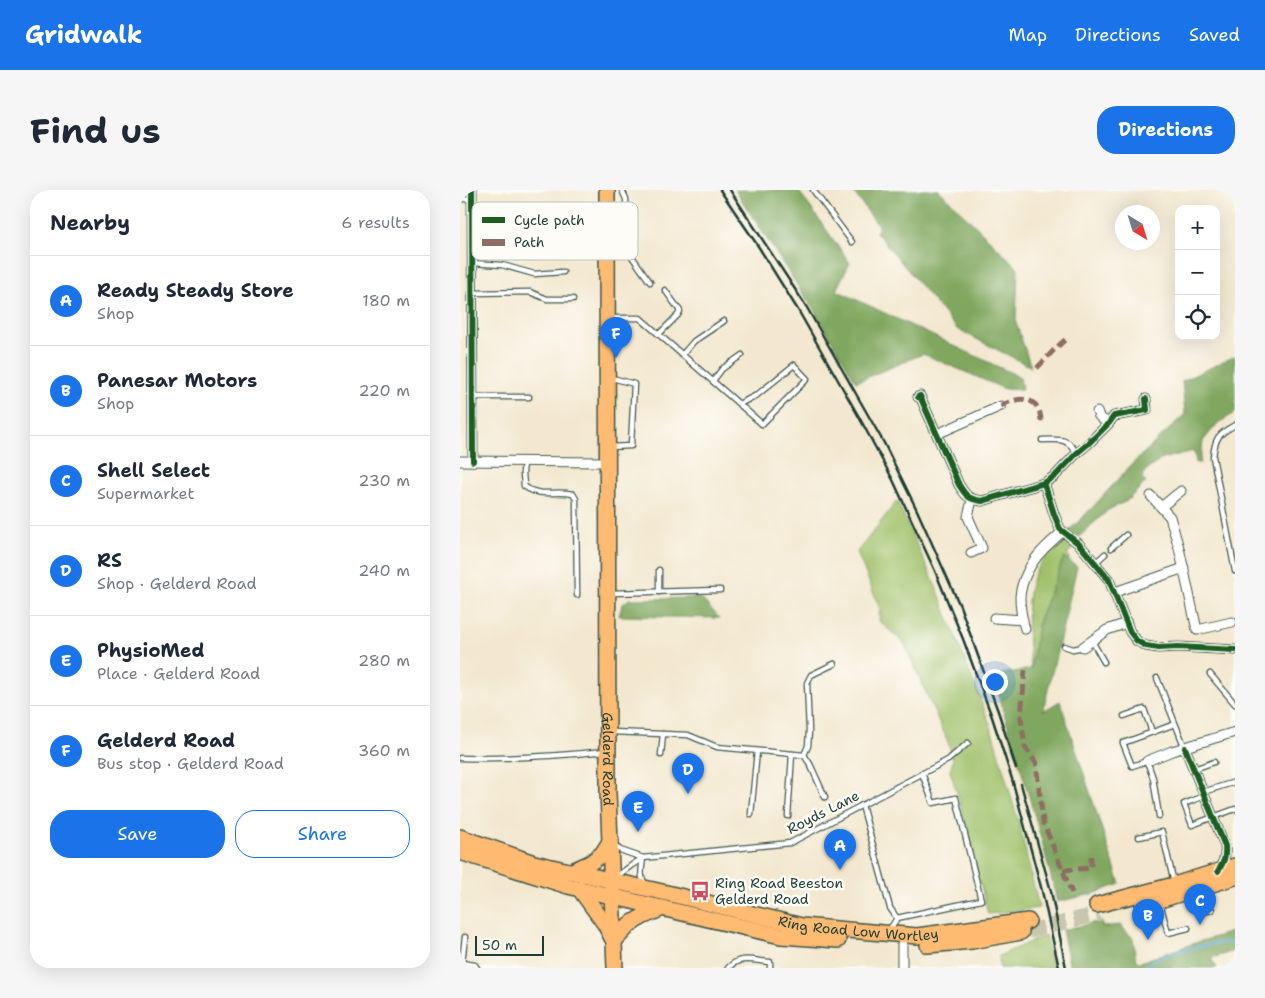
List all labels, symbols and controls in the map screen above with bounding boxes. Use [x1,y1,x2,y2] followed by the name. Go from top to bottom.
[25,19,142,51] text: Gridwalk
[1009,23,1047,47] text: Map
[1075,23,1161,47] text: Directions
[1189,23,1240,47] text: Saved
[1097,106,1235,154] button: Directions
[30,107,161,154] text: Find us
[472,202,638,260] legend
[1115,205,1160,250] north arrow
[1175,205,1220,340] map controls
[1175,205,1220,250] button: +
[50,209,130,237] text: Nearby
[514,211,585,229] text: Cycle path
[341,212,410,233] text: 6 results
[514,233,545,251] text: Path
[1175,250,1220,295] button: −
[97,278,294,303] text: Ready Steady Store
[60,290,72,311] text: A
[362,290,410,311] text: 180 m
[1175,295,1220,340] button: locate
[97,303,134,324] text: Shop
[600,317,632,358] pin: F
[97,368,257,393] text: Panesar Motors
[61,380,71,401] text: B
[358,380,410,401] text: 220 m
[97,393,134,414] text: Shop
[97,458,210,483] text: Shell Select
[61,470,71,491] text: C
[358,470,410,491] text: 230 m
[97,483,194,504] text: Supermarket
[97,548,122,573] text: RS
[60,560,72,581] text: D
[358,560,410,581] text: 240 m
[97,573,257,594] text: Shop · Gelderd Road
[97,638,205,663] text: PhysioMed
[61,650,71,671] text: E
[358,650,410,671] text: 280 m
[97,663,260,684] text: Place · Gelderd Road
[982,669,1008,695] your location
[599,712,618,806] street label: Gelderd Road
[97,728,235,753] text: Gelderd Road
[61,740,71,761] text: F
[358,740,410,761] text: 360 m
[97,753,284,774] text: Bus stop · Gelderd Road
[672,753,704,794] pin: D
[784,786,862,838] street label: Royds Lane
[622,791,654,832] pin: E
[50,810,225,858] button: Save
[235,810,410,858] button: Share
[824,829,856,870] pin: A
[715,874,844,908] place label: Ring Road Beeston Gelderd Road
[689,880,711,902] bus stop icon: Ring Road Beeston Gelderd Road
[1184,884,1216,925] pin: C
[1132,899,1164,940] pin: B
[776,911,939,945] street label: Ring Road Low Wortley
[475,933,544,956] scale bar
[482,936,517,954] text: 50 m

